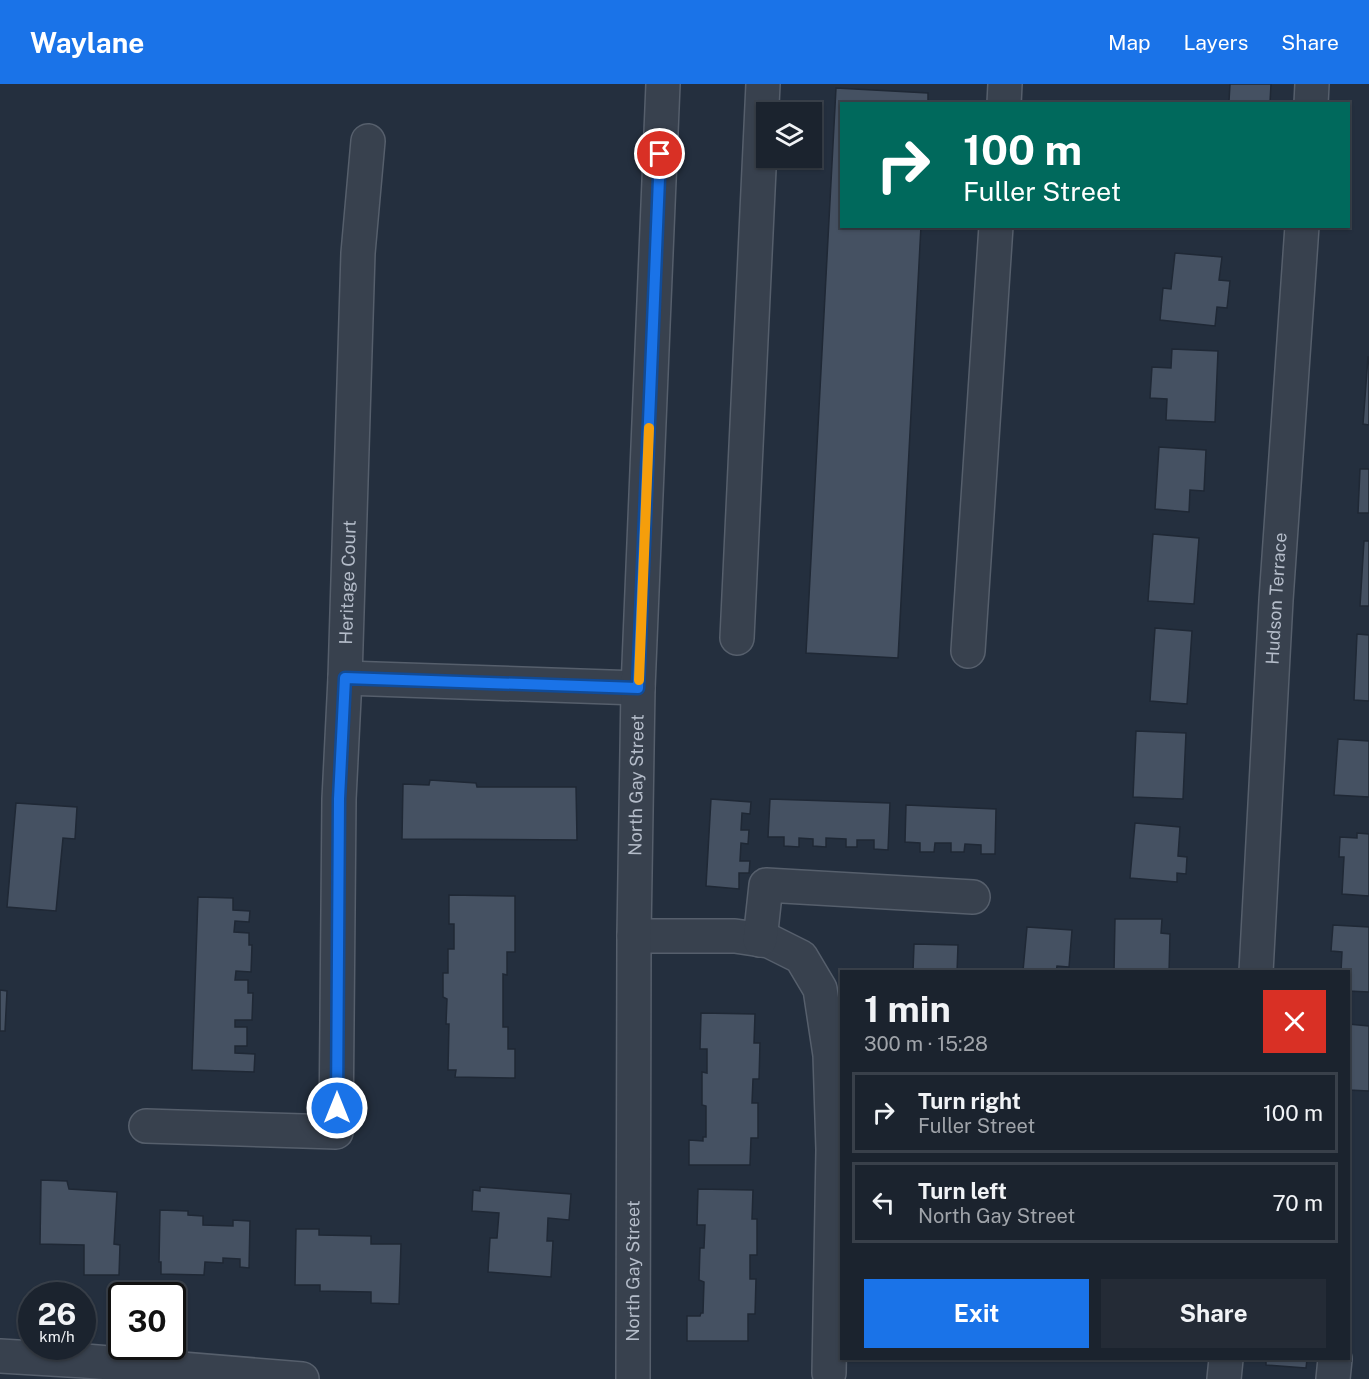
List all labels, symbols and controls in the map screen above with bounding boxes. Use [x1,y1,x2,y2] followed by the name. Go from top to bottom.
[30,26,144,59] text: Waylane
[1108,30,1151,55] text: Map
[1184,30,1248,55] text: Layers
[1281,30,1339,55] text: Share
[756,102,822,168] map controls
[756,102,822,168] button: layers
[963,125,1082,174] text: 100 m
[864,126,942,204] icon: right
[634,128,685,179] pin
[643,137,676,170] icon: arrive
[963,175,1121,207] text: Fuller Street
[335,520,360,645] street label: Heritage Court
[1262,532,1291,665] street label: Hudson Terrace
[624,714,648,856] street label: North Gay Street
[864,988,951,1030] text: 1 min
[1263,990,1326,1053] button: close
[864,1032,988,1056] text: 300 m · 15:28
[305,1076,369,1140] position arrow
[918,1088,1021,1114] text: Turn right
[867,1096,900,1129] icon: right
[1263,1100,1323,1126] text: 100 m
[918,1114,1035,1138] text: Fuller Street
[918,1178,1007,1204] text: Turn left
[867,1186,900,1219] icon: left
[1272,1190,1323,1216] text: 70 m
[622,1200,643,1342] street label: North Gay Street
[918,1204,1075,1228] text: North Gay Street
[864,1279,1089,1348] button: Exit
[1101,1279,1326,1348] button: Share
[108,1282,186,1360] speed limit sign: 30
[38,1296,76,1332] text: 26
[39,1328,75,1345] text: km/h

